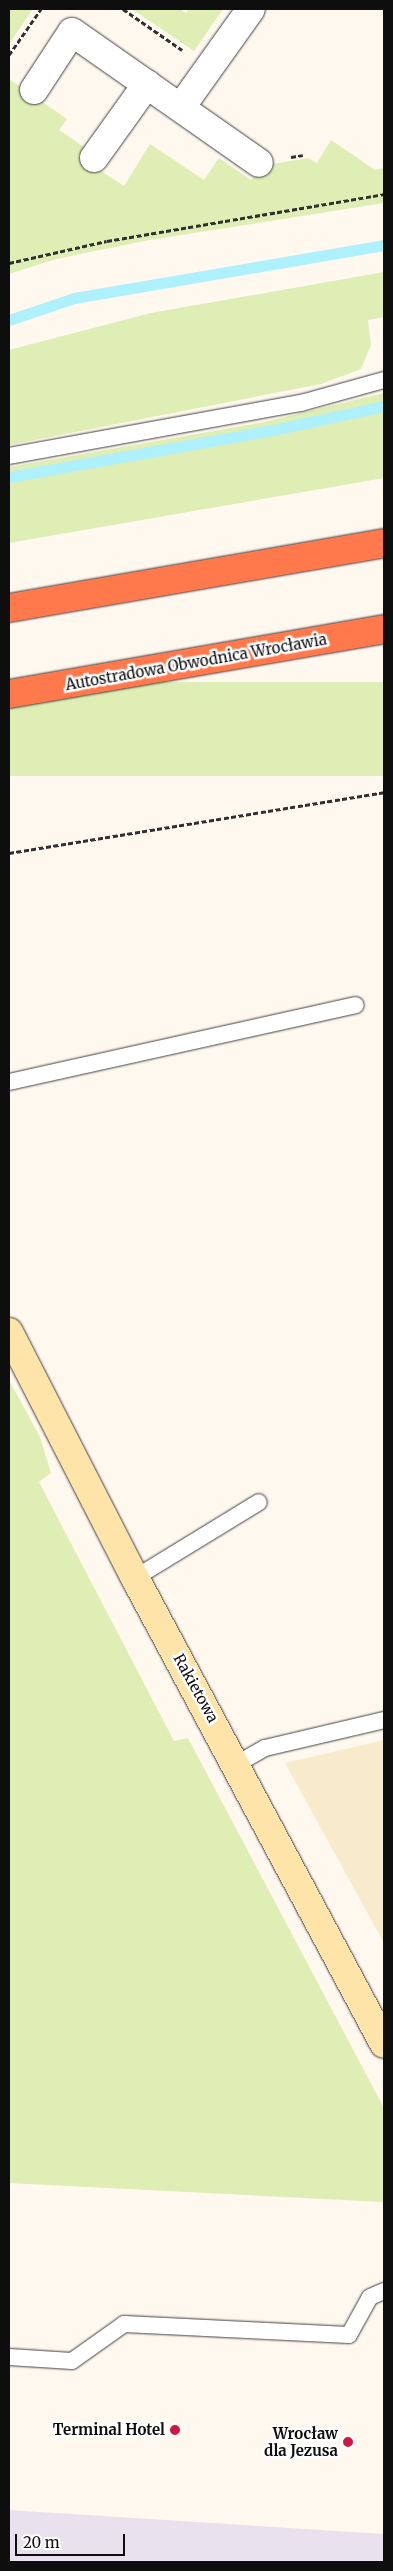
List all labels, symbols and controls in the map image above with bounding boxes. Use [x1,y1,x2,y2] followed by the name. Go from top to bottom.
[64,630,328,694] street label: Autostradowa Obwodnica Wrocławia
[170,1651,222,1725] street label: Rakietowa
[53,2421,165,2439] place label: Terminal Hotel
[169,2424,181,2436] marker: Terminal Hotel
[264,2424,338,2459] place label: Wrocław dla Jezusa
[342,2436,354,2448] marker: Wrocław dla Jezusa
[18,2524,128,2556] scale bar
[23,2533,60,2552] text: 20 m

